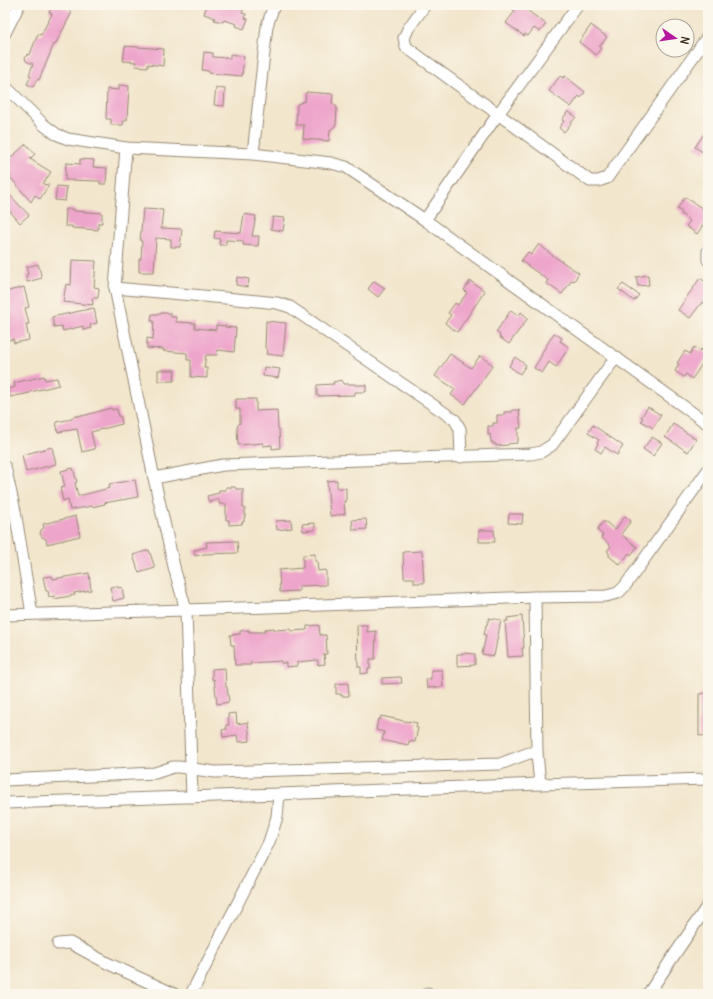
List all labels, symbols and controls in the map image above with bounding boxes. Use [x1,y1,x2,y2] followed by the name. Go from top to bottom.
[655,18,695,58] north arrow
[677,35,692,46] text: N

